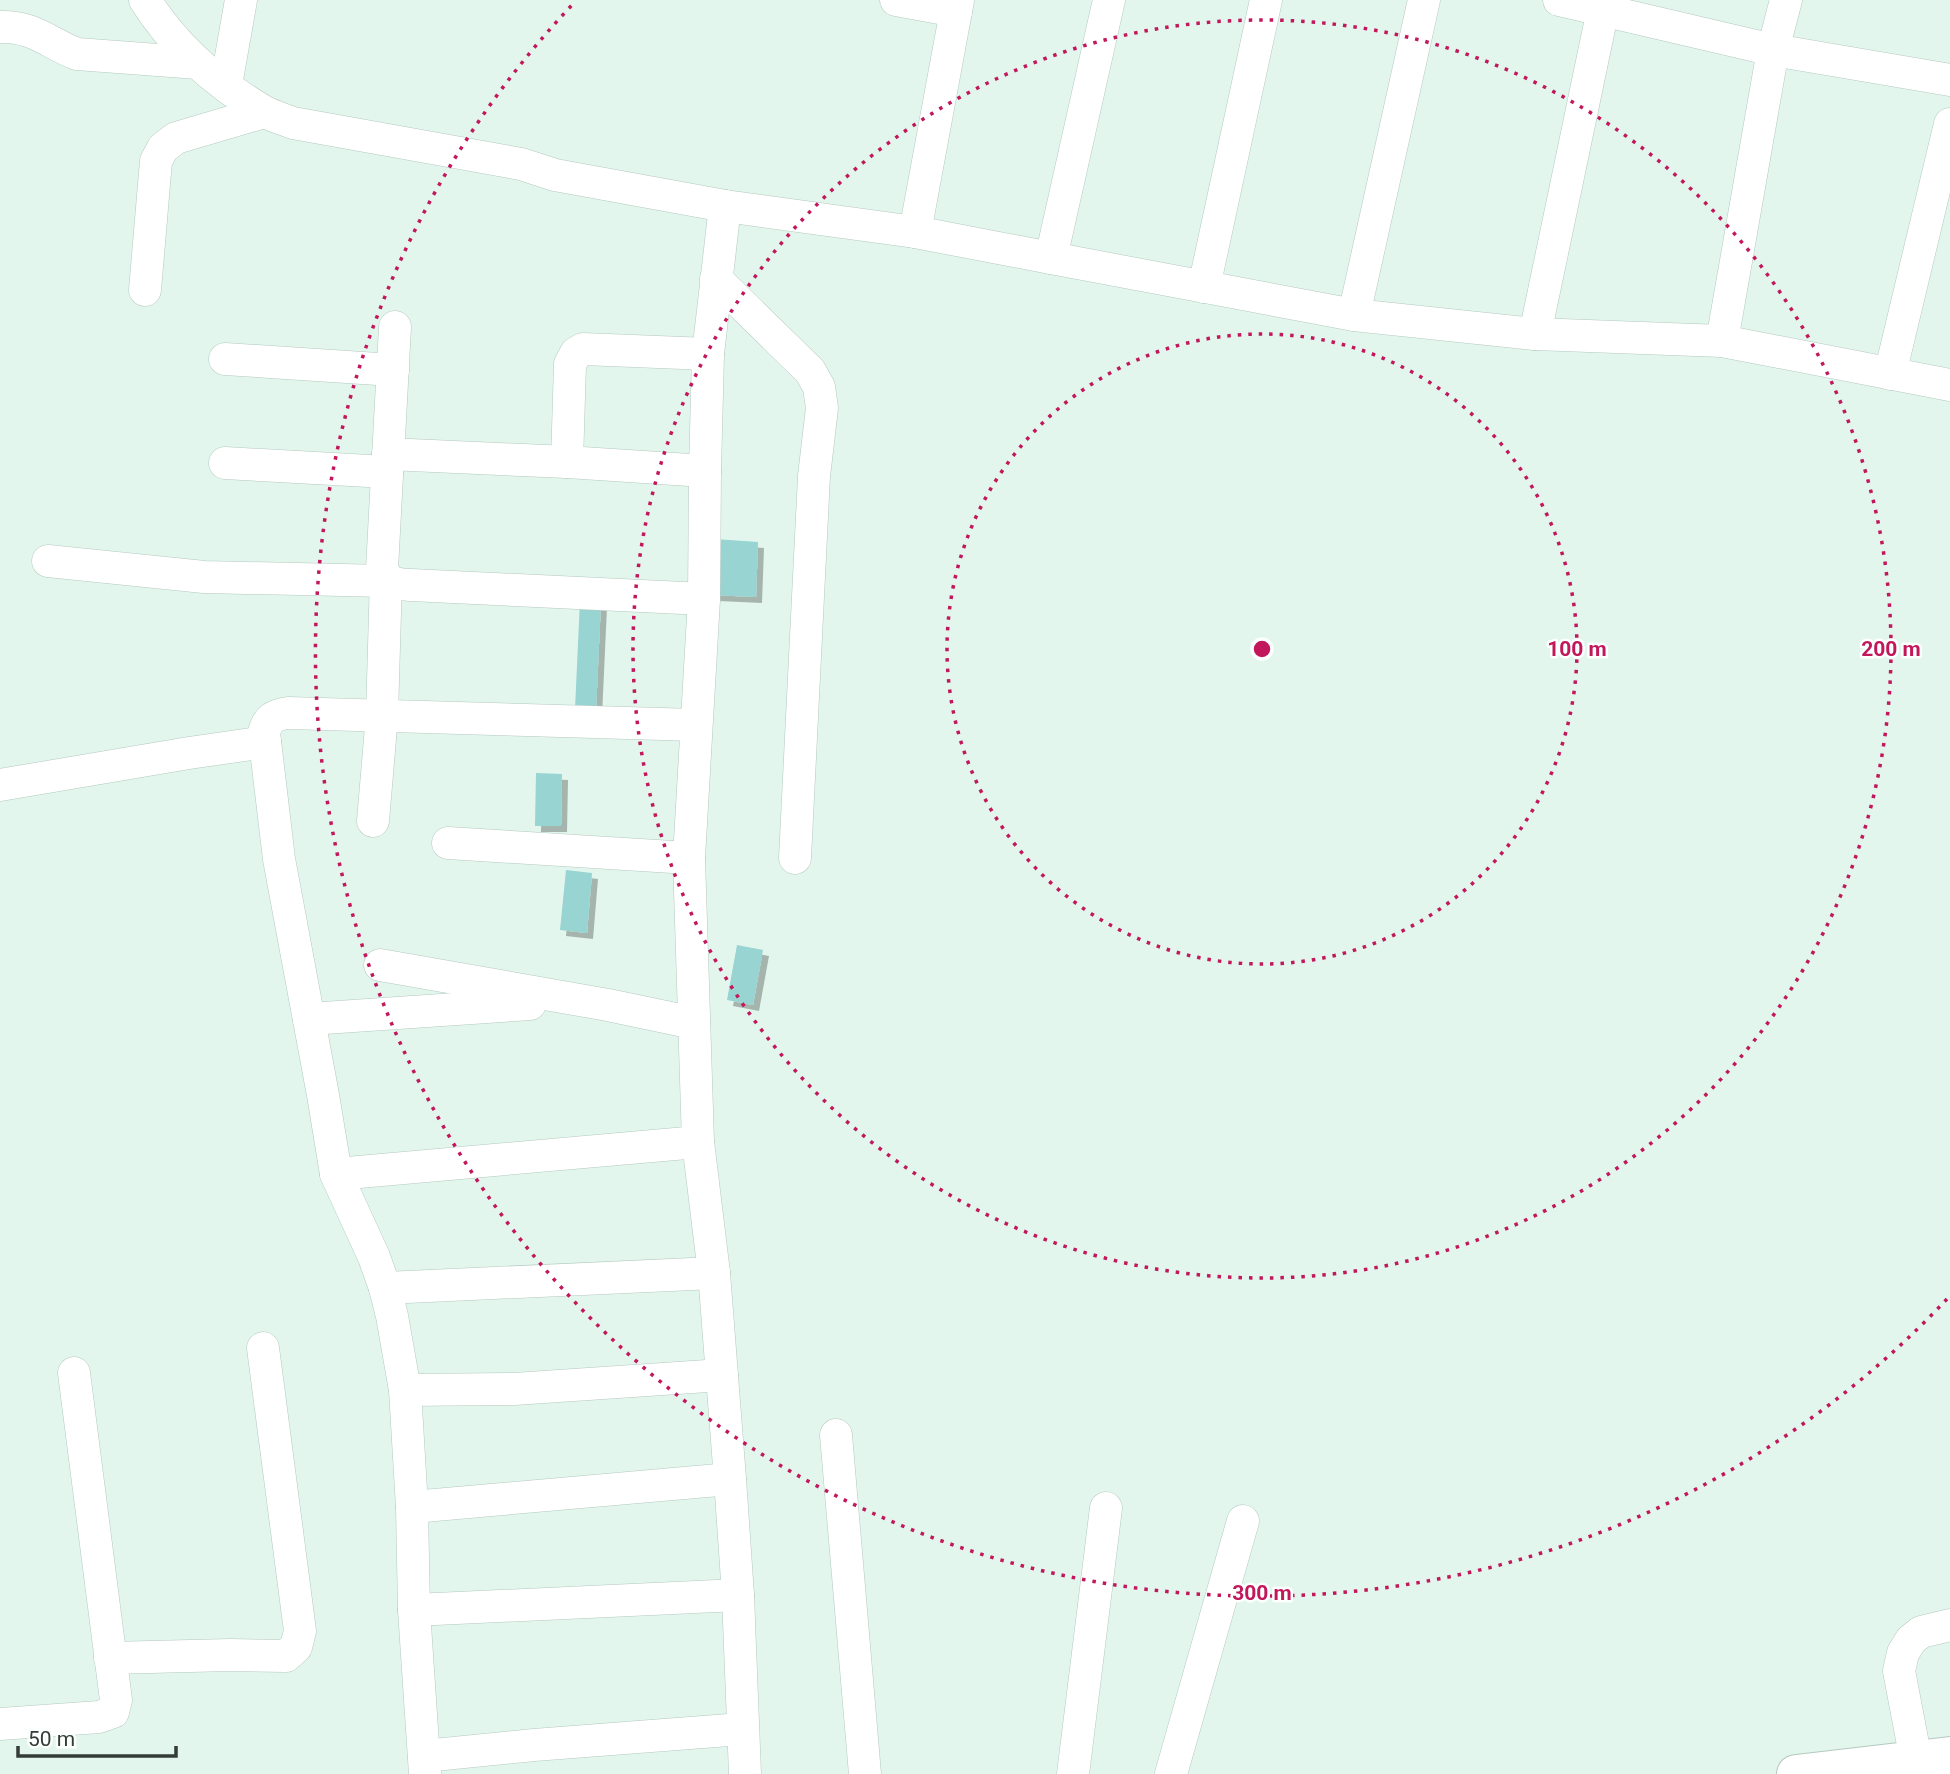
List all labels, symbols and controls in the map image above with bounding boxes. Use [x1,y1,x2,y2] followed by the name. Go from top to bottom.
[1250,637,1274,661] centre of rings
[1547,637,1607,661] text: 100 m
[1861,637,1921,661] text: 200 m
[1232,1581,1292,1605] text: 300 m
[18,1714,175,1758] scale bar
[28,1727,75,1751] text: 50 m

